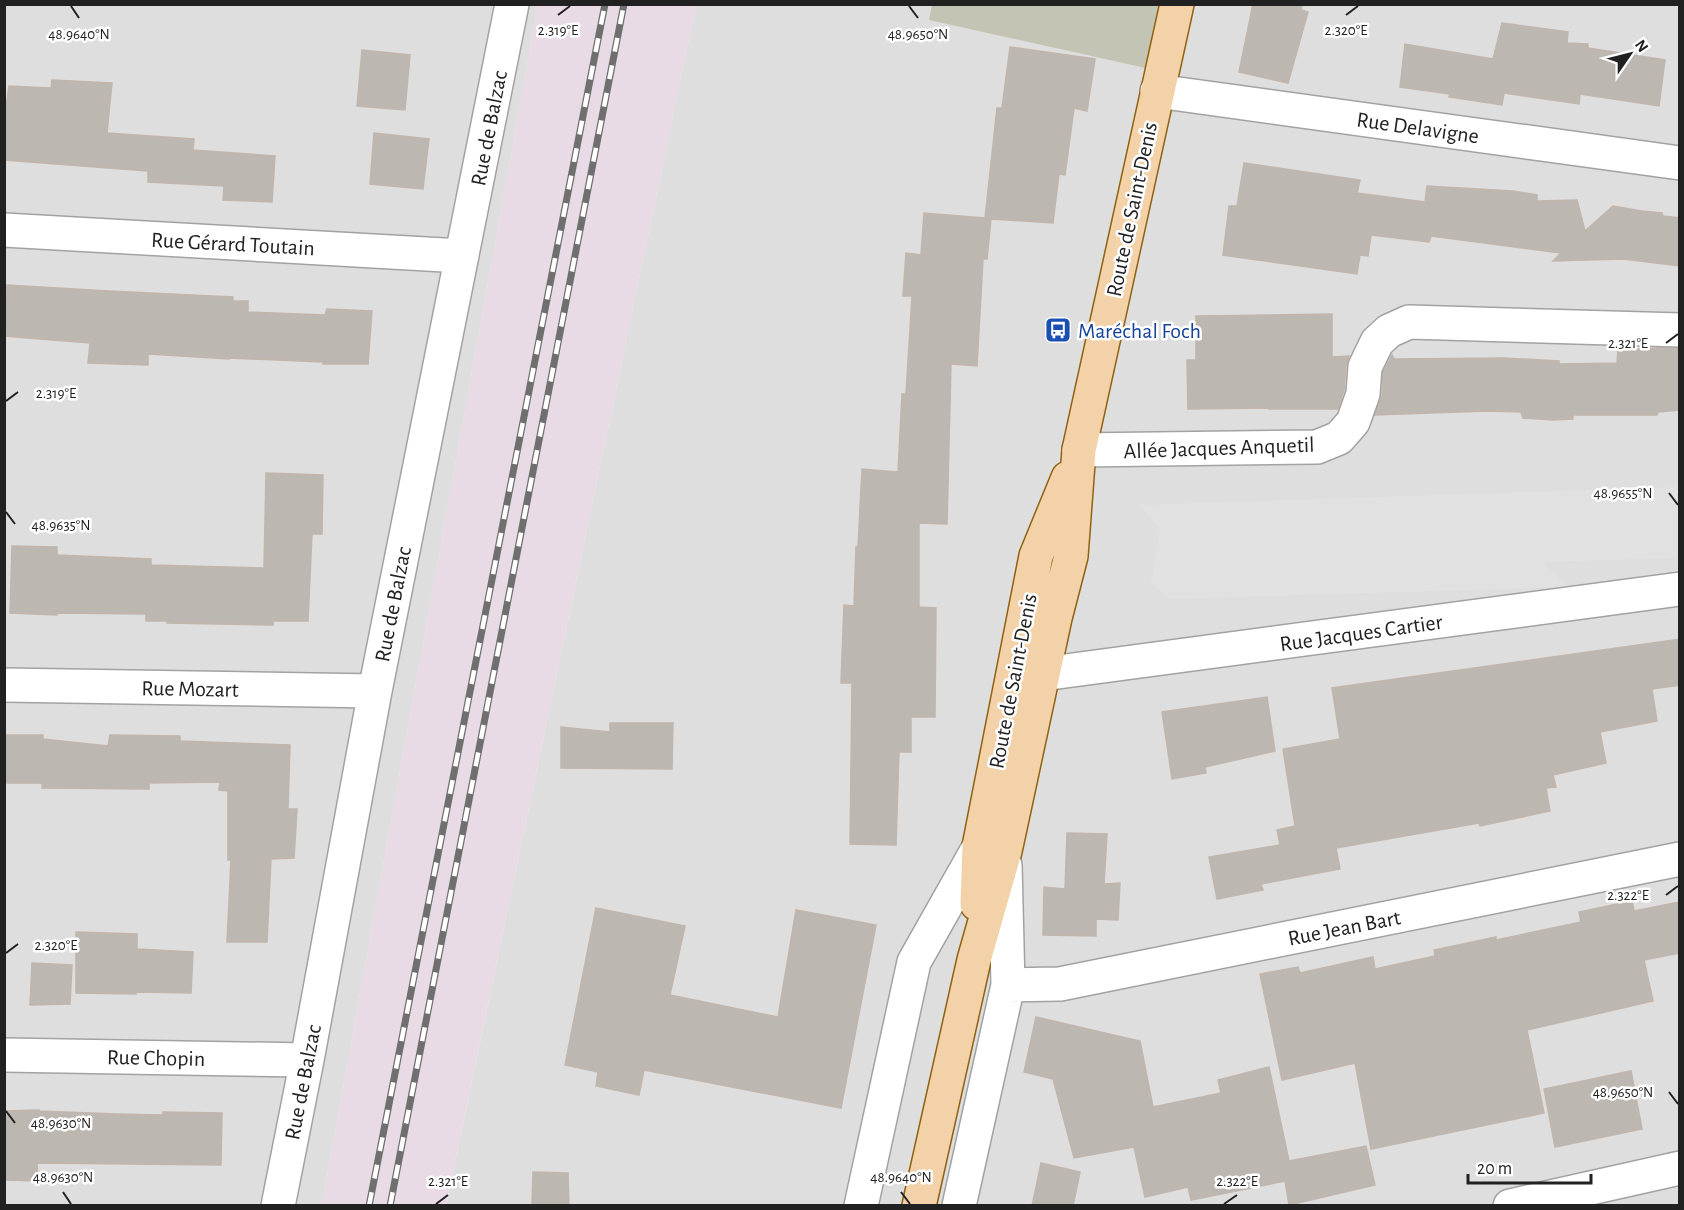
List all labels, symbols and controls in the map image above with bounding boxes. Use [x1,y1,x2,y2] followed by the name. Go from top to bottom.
[538,23,578,38] text: 2.319°E
[1325,23,1367,38] text: 2.320°E
[1600,24,1660,84] north arrow
[48,27,110,42] text: 48.9640°N
[888,27,948,42] text: 48.9650°N
[1632,37,1651,55] text: N
[467,68,511,188] street label: Rue de Balzac
[1355,109,1480,147] street label: Rue Delavigne
[1103,120,1161,298] street label: Route de Saint-Denis
[151,229,315,259] street label: Rue Gérard Toutain
[1043,315,1073,345] bus stop icon: Maréchal Foch
[1078,320,1201,342] place label: Maréchal Foch
[1608,336,1648,351] text: 2.321°E
[36,386,76,401] text: 2.319°E
[1123,434,1315,462] street label: Allée Jacques Anquetil
[1593,486,1653,501] text: 48.9655°N
[32,518,90,533] text: 48.9635°N
[371,544,415,664] street label: Rue de Balzac
[985,592,1041,771] street label: Route de Saint-Denis
[1278,611,1444,655] street label: Rue Jacques Cartier
[141,677,239,701] street label: Rue Mozart
[1607,888,1649,903] text: 2.322°E
[1286,906,1402,950] street label: Rue Jean Bart
[35,938,77,953] text: 2.320°E
[281,1022,325,1142] street label: Rue de Balzac
[107,1046,205,1070] street label: Rue Chopin
[1593,1085,1653,1100] text: 48.9650°N
[31,1116,91,1131] text: 48.9630°N
[1468,1147,1591,1185] scale bar
[1477,1160,1512,1178] text: 20 m
[33,1170,93,1185] text: 48.9630°N
[870,1170,932,1185] text: 48.9640°N
[428,1174,468,1189] text: 2.321°E
[1216,1174,1258,1189] text: 2.322°E

